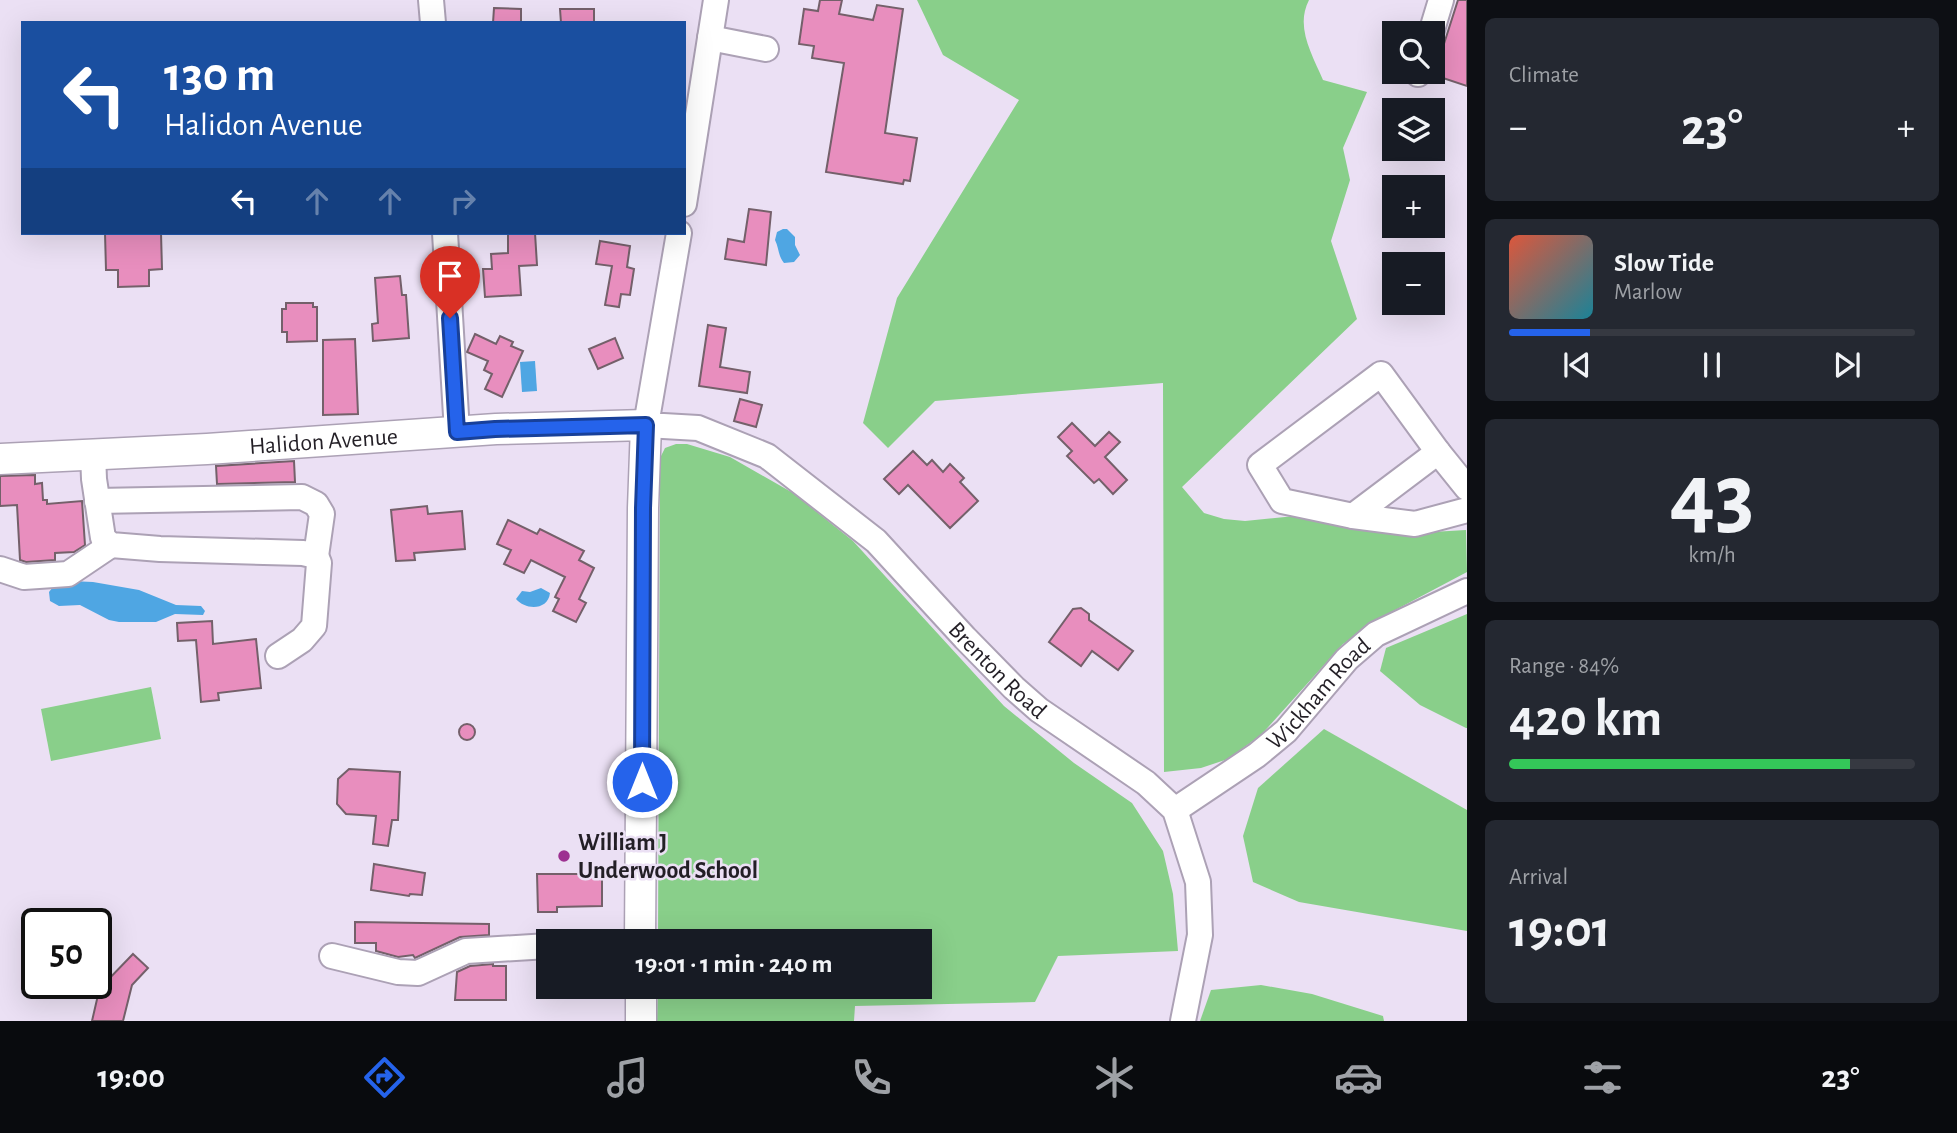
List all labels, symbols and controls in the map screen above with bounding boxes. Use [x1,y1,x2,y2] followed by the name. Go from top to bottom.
[1382,21,1445,315] map controls
[1382,21,1445,84] button: search
[49,49,140,140] icon: left
[164,51,275,100] text: 130 m
[1509,64,1579,87] text: Climate
[1382,98,1445,161] button: layers
[1681,102,1743,154] text: 23°
[164,109,363,141] text: Halidon Avenue
[1509,109,1527,147] text: −
[1897,109,1915,147] text: +
[1382,175,1445,238] button: +
[225,182,263,220] icon: left
[298,182,336,220] icon: ahead
[371,182,409,220] icon: ahead
[444,182,482,220] icon: right
[420,246,480,318] pin
[1614,250,1714,276] text: Slow Tide
[1382,252,1445,315] button: −
[431,257,469,295] icon: arrive
[1614,281,1682,304] text: Marlow
[1558,346,1596,384] icon: previous
[1693,346,1731,384] icon: pause
[1828,346,1866,384] icon: next
[248,425,399,459] street label: Halidon Avenue
[1670,451,1755,542] text: 43
[1688,544,1736,567] text: km/h
[943,618,1051,724] street label: Brenton Road
[1263,634,1375,755] street label: Wickham Road
[1509,655,1619,678] text: Range · 84%
[1509,693,1662,745] text: 420 km
[605,745,679,819] position arrow
[578,831,758,883] place label: William J Underwood School
[556,848,572,864] marker: William J Underwood School
[1509,866,1568,889] text: Arrival
[1509,904,1611,956] text: 19:01
[21,908,112,999] speed limit sign: 50
[636,951,832,977] text: 19:01 · 1 min · 240 m
[360,1053,409,1102] icon: directions
[603,1053,652,1102] icon: music
[847,1053,896,1102] icon: phone
[1090,1053,1139,1102] icon: climate
[1334,1053,1383,1102] icon: car
[1578,1053,1627,1102] icon: filters
[97,1061,165,1093] text: 19:00
[1821,1061,1860,1093] text: 23°

